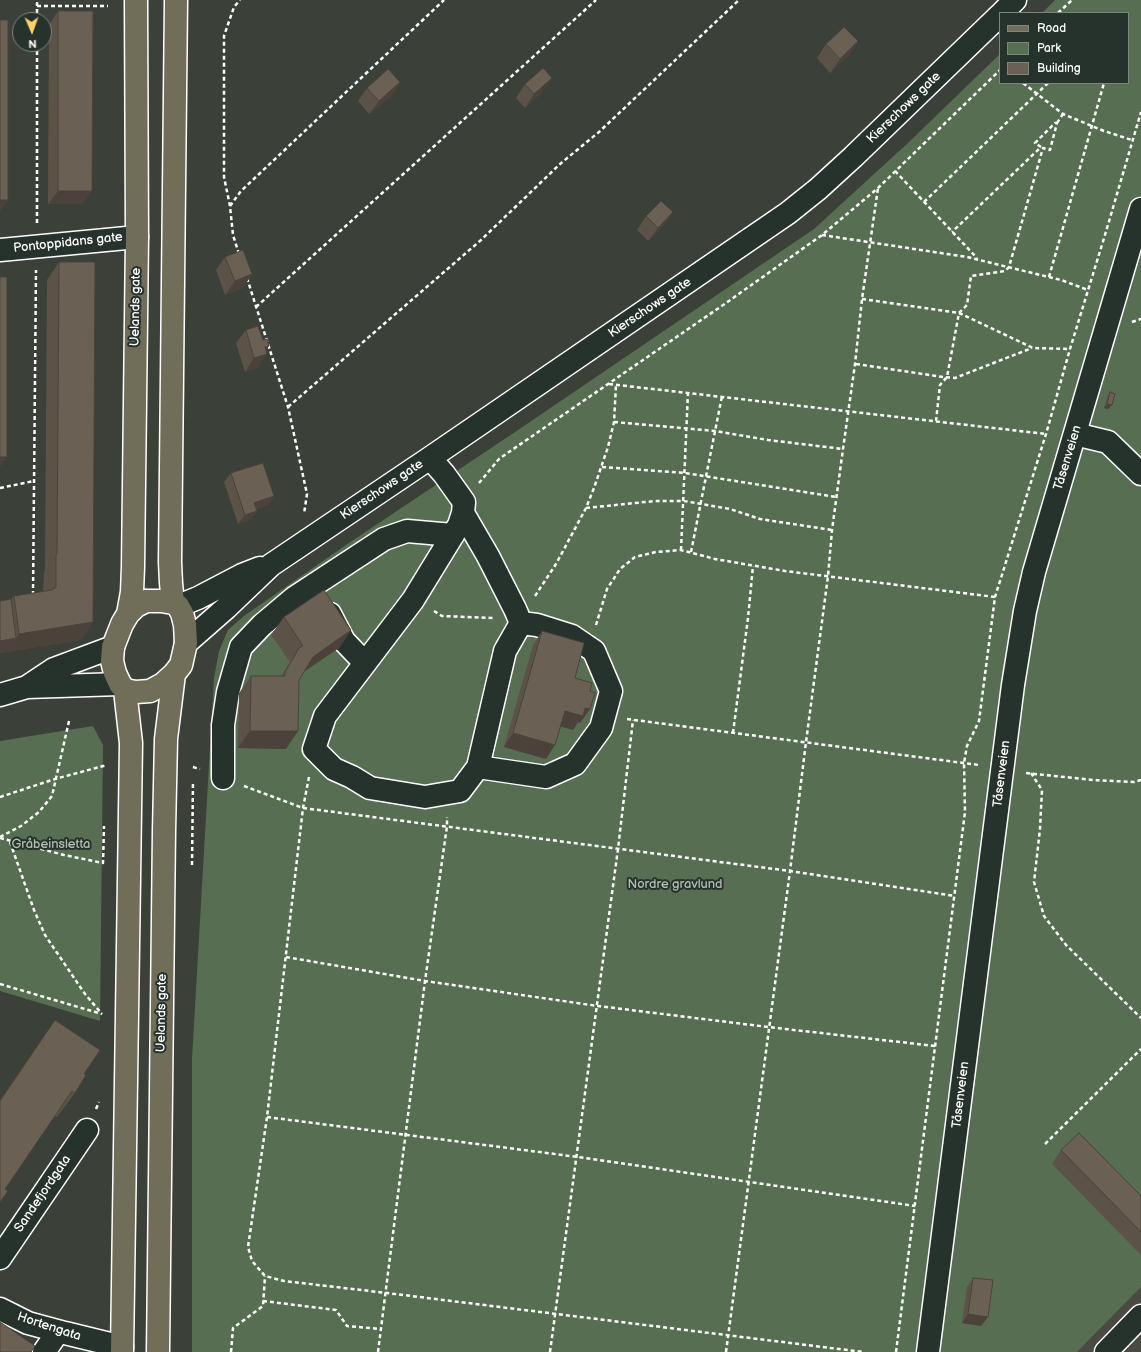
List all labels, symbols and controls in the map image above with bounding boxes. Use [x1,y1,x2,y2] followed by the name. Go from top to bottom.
[12,12,52,52] north arrow
[999,12,1129,84] legend
[1037,21,1066,36] text: Road
[28,37,37,50] text: N
[1037,41,1061,56] text: Park
[1037,61,1081,76] text: Building
[864,69,944,147] street label: Kierschows gate
[13,230,123,256] street label: Pontoppidans gate
[128,268,144,346] street label: Uelands gate
[606,275,694,341] street label: Kierschows gate
[1051,424,1085,492] street label: Tåsenveien
[338,457,426,523] street label: Kierschows gate
[990,740,1014,808] street label: Tåsenveien
[12,837,90,853] park label: Gråbeinsletta
[627,877,723,893] park label: Nordre gravlund
[154,974,170,1052] street label: Uelands gate
[949,1061,973,1129] street label: Tåsenveien
[11,1152,75,1236] street label: Sandefjordgata
[15,1309,83,1345] street label: Hortengata

